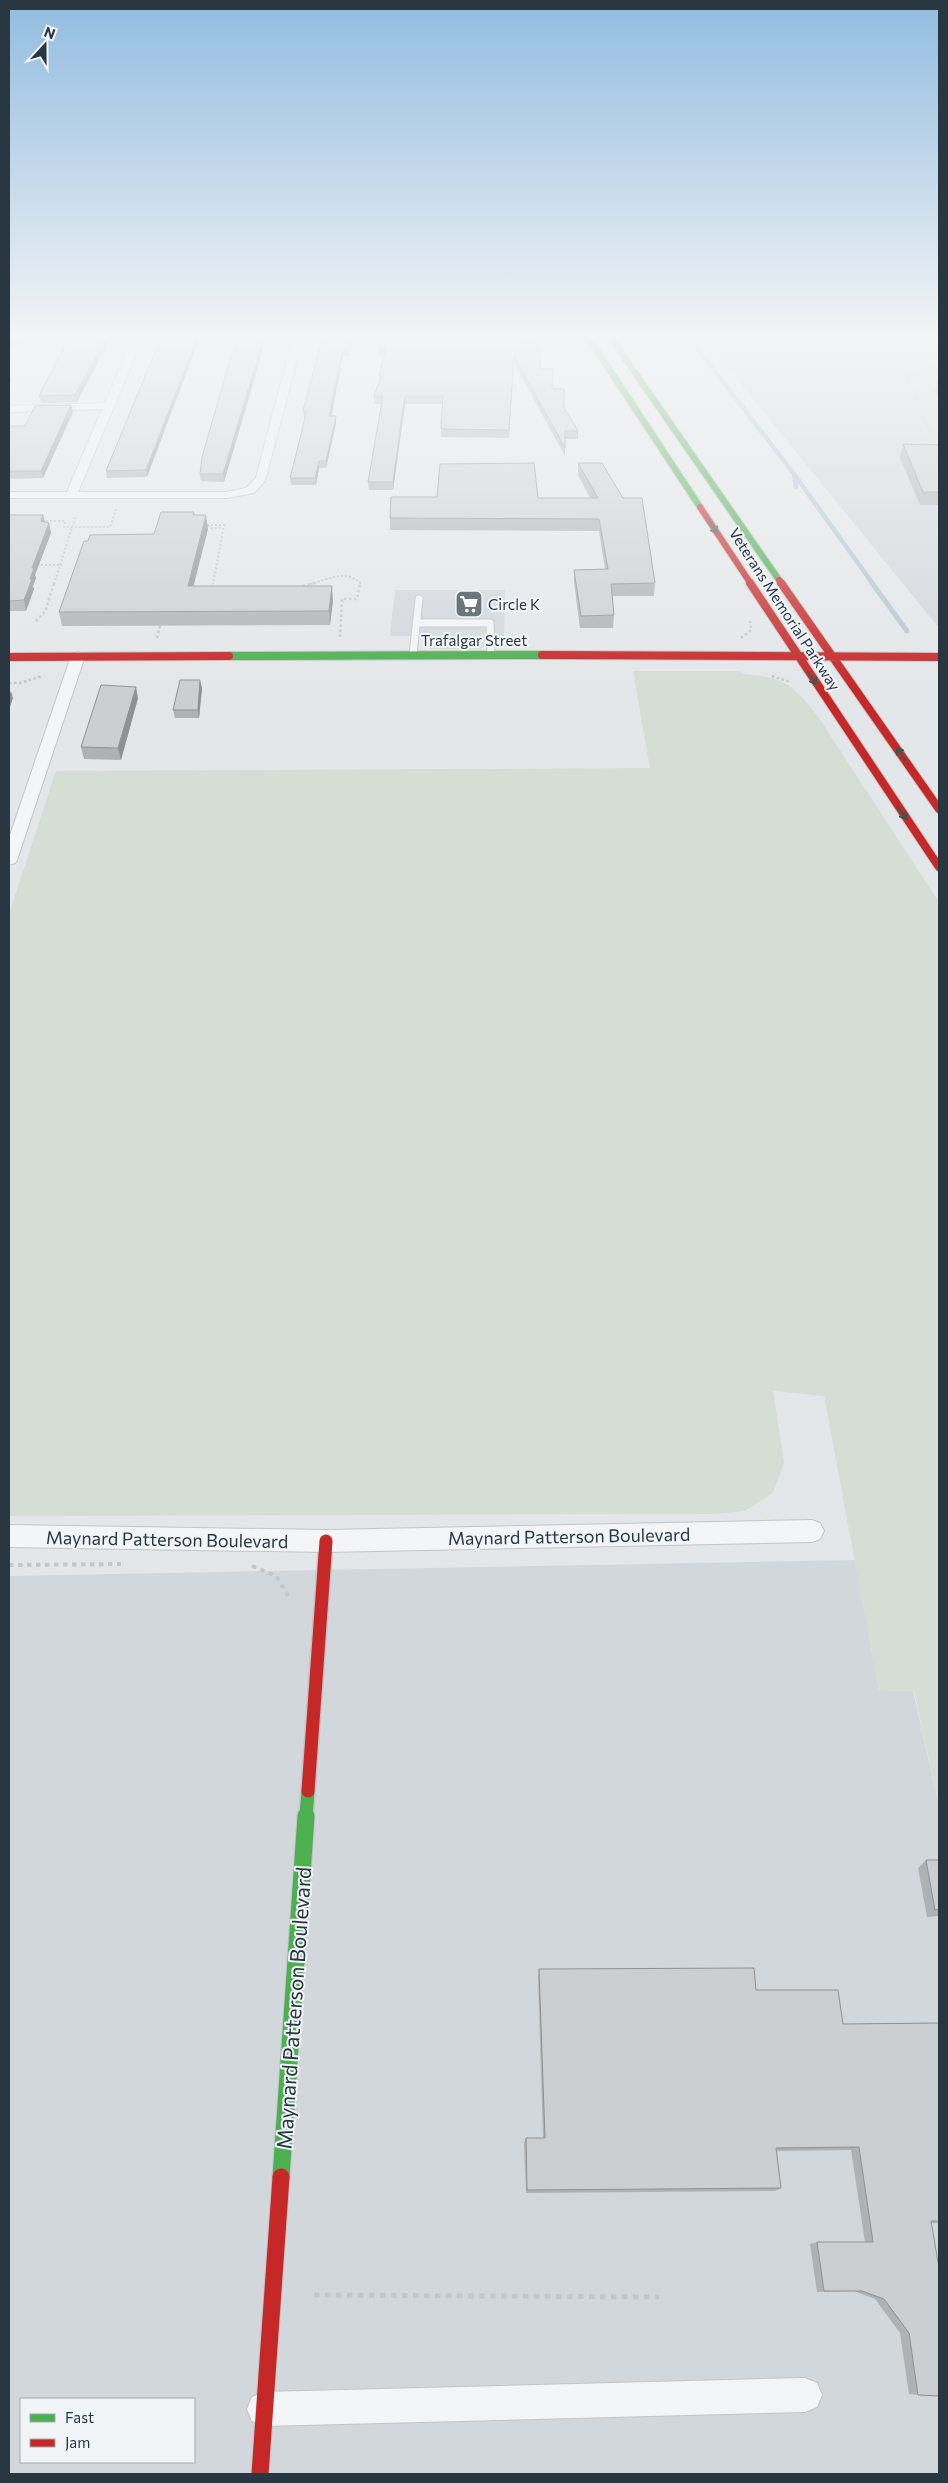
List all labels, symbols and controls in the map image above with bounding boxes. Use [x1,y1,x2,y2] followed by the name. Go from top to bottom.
[20,20,70,70] north arrow
[42,23,58,42] text: N
[708,520,718,534] one-way arrow
[726,524,845,694] street label: Veterans Memorial Parkway
[454,589,484,619] supermarket icon: Circle K
[488,595,540,613] place label: Circle K
[421,631,527,649] street label: Trafalgar Street
[807,670,817,684] one-way arrow
[896,747,906,761] one-way arrow
[898,805,908,819] one-way arrow
[448,1523,690,1549] street label: Maynard Patterson Boulevard
[46,1526,288,1552] street label: Maynard Patterson Boulevard
[271,1866,315,2150] street label: Maynard Patterson Boulevard
[20,2398,195,2463] legend
[65,2408,94,2426] text: Fast
[65,2433,90,2451] text: Jam

